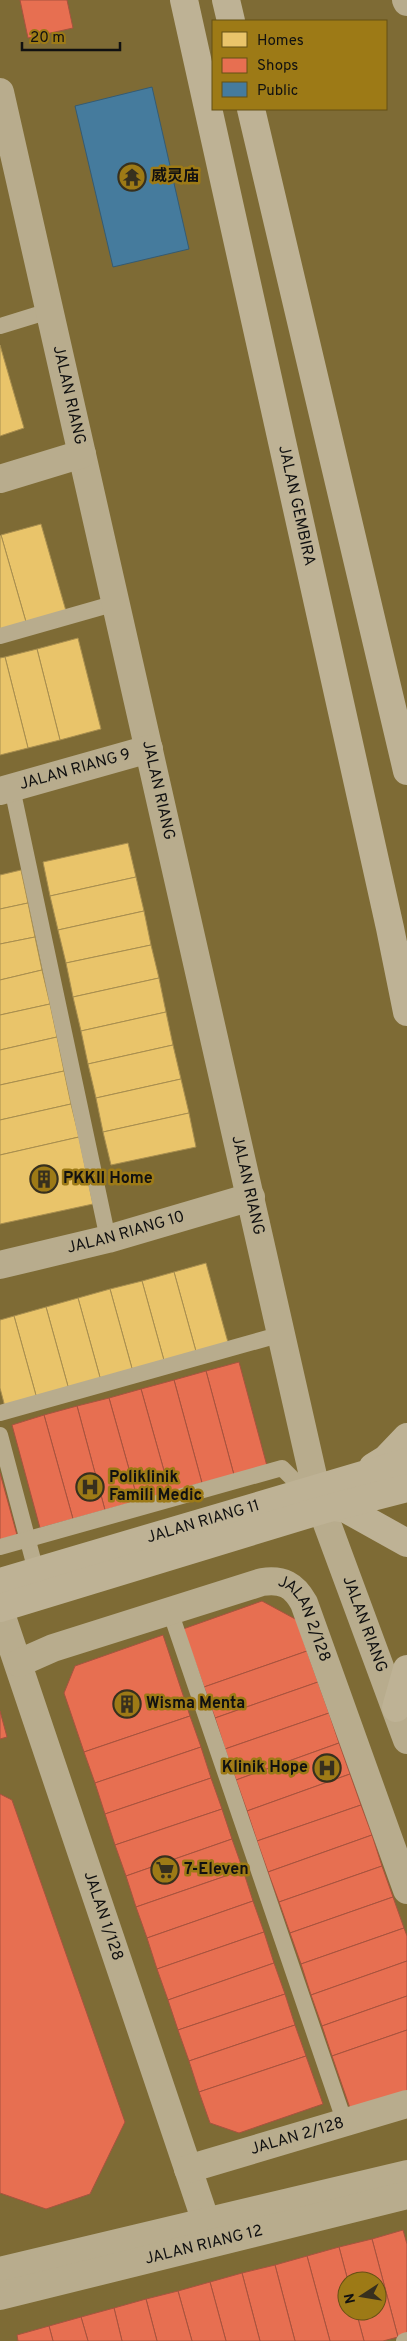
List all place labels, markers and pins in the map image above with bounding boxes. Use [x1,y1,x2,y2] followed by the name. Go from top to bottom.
[117,162,147,192] temple icon: 威灵庙
[151,166,199,187] place label: 威灵庙
[29,1164,59,1194] building icon: PKKII Home
[63,1169,153,1189] place label: PKKII Home
[109,1468,202,1506] place label: Poliklinik Famili Medic
[75,1472,105,1502] hospital icon: Poliklinik Famili Medic
[112,1689,142,1719] building icon: Wisma Menta
[146,1694,245,1714] place label: Wisma Menta
[312,1753,342,1783] hospital icon: Klinik Hope
[222,1758,308,1778] place label: Klinik Hope
[150,1855,180,1885] supermarket icon: 7-Eleven
[184,1860,249,1880] place label: 7-Eleven

